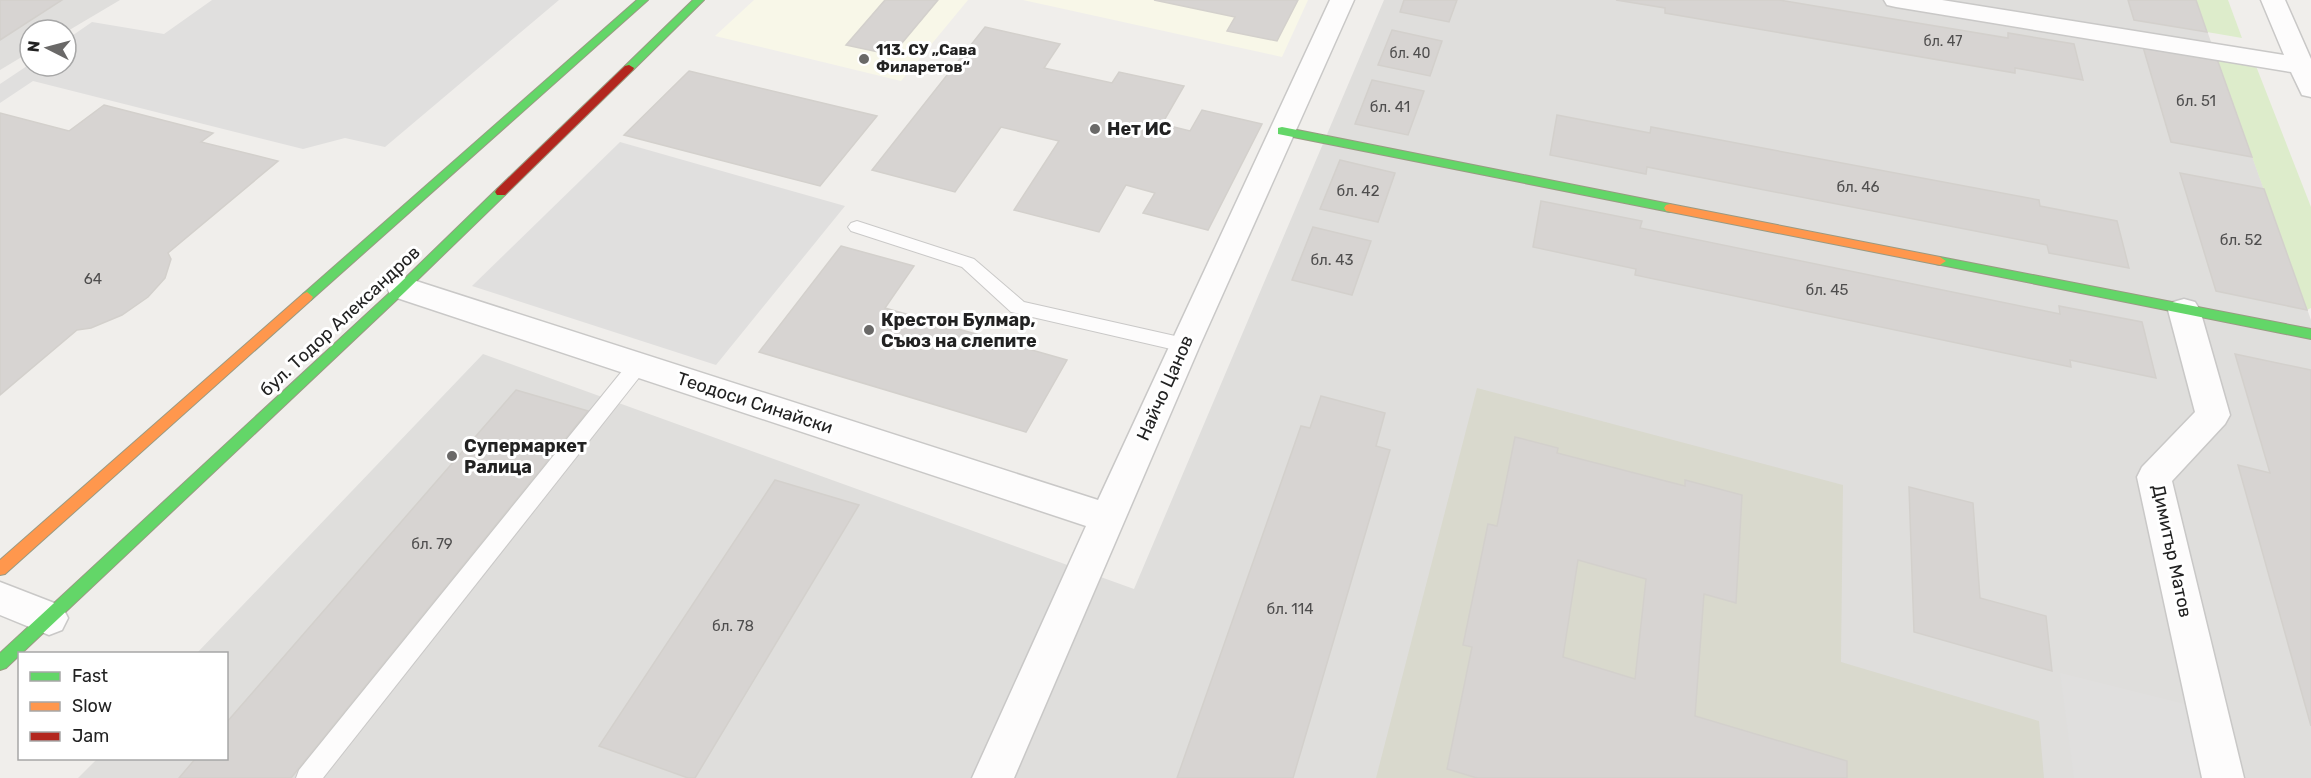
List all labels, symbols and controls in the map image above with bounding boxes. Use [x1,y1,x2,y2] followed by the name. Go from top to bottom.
[18,18,78,78] north arrow
[1924,33,1962,50] house number: бл. 47
[24,40,44,53] text: N
[876,41,977,76] place label: 113. СУ „Сава Филаретов“
[1390,45,1431,62] house number: бл. 40
[857,52,871,66] marker: 113. СУ „Сава Филаретов“
[2176,92,2216,110] house number: бл. 51
[1370,98,1410,116] house number: бл. 41
[1107,118,1172,140] place label: Нет ИС
[1088,122,1102,136] marker: Нет ИС
[1836,178,1880,196] house number: бл. 46
[1337,182,1380,200] house number: бл. 42
[2220,231,2262,249] house number: бл. 52
[255,241,425,401] street label: бул. Тодор Александров
[1310,251,1354,269] house number: бл. 43
[84,270,102,288] house number: 64
[1805,281,1849,299] house number: бл. 45
[881,309,1037,352] place label: Крестон Булмар, Съюз на слепите
[862,323,876,337] marker: Крестон Булмар, Съюз на слепите
[1132,332,1198,444] street label: Найчо Цанов
[674,367,836,439] street label: Теодоси Синайски
[464,435,587,478] place label: Супермаркет Ралица
[445,449,459,463] marker: Супермаркет Ралица
[2147,482,2197,620] street label: Димитър Матов
[411,535,453,553] house number: бл. 79
[1266,600,1314,618] house number: бл. 114
[712,617,754,635] house number: бл. 78
[18,652,228,760] legend
[72,665,108,687] text: Fast
[72,695,112,717] text: Slow
[72,725,109,747] text: Jam

